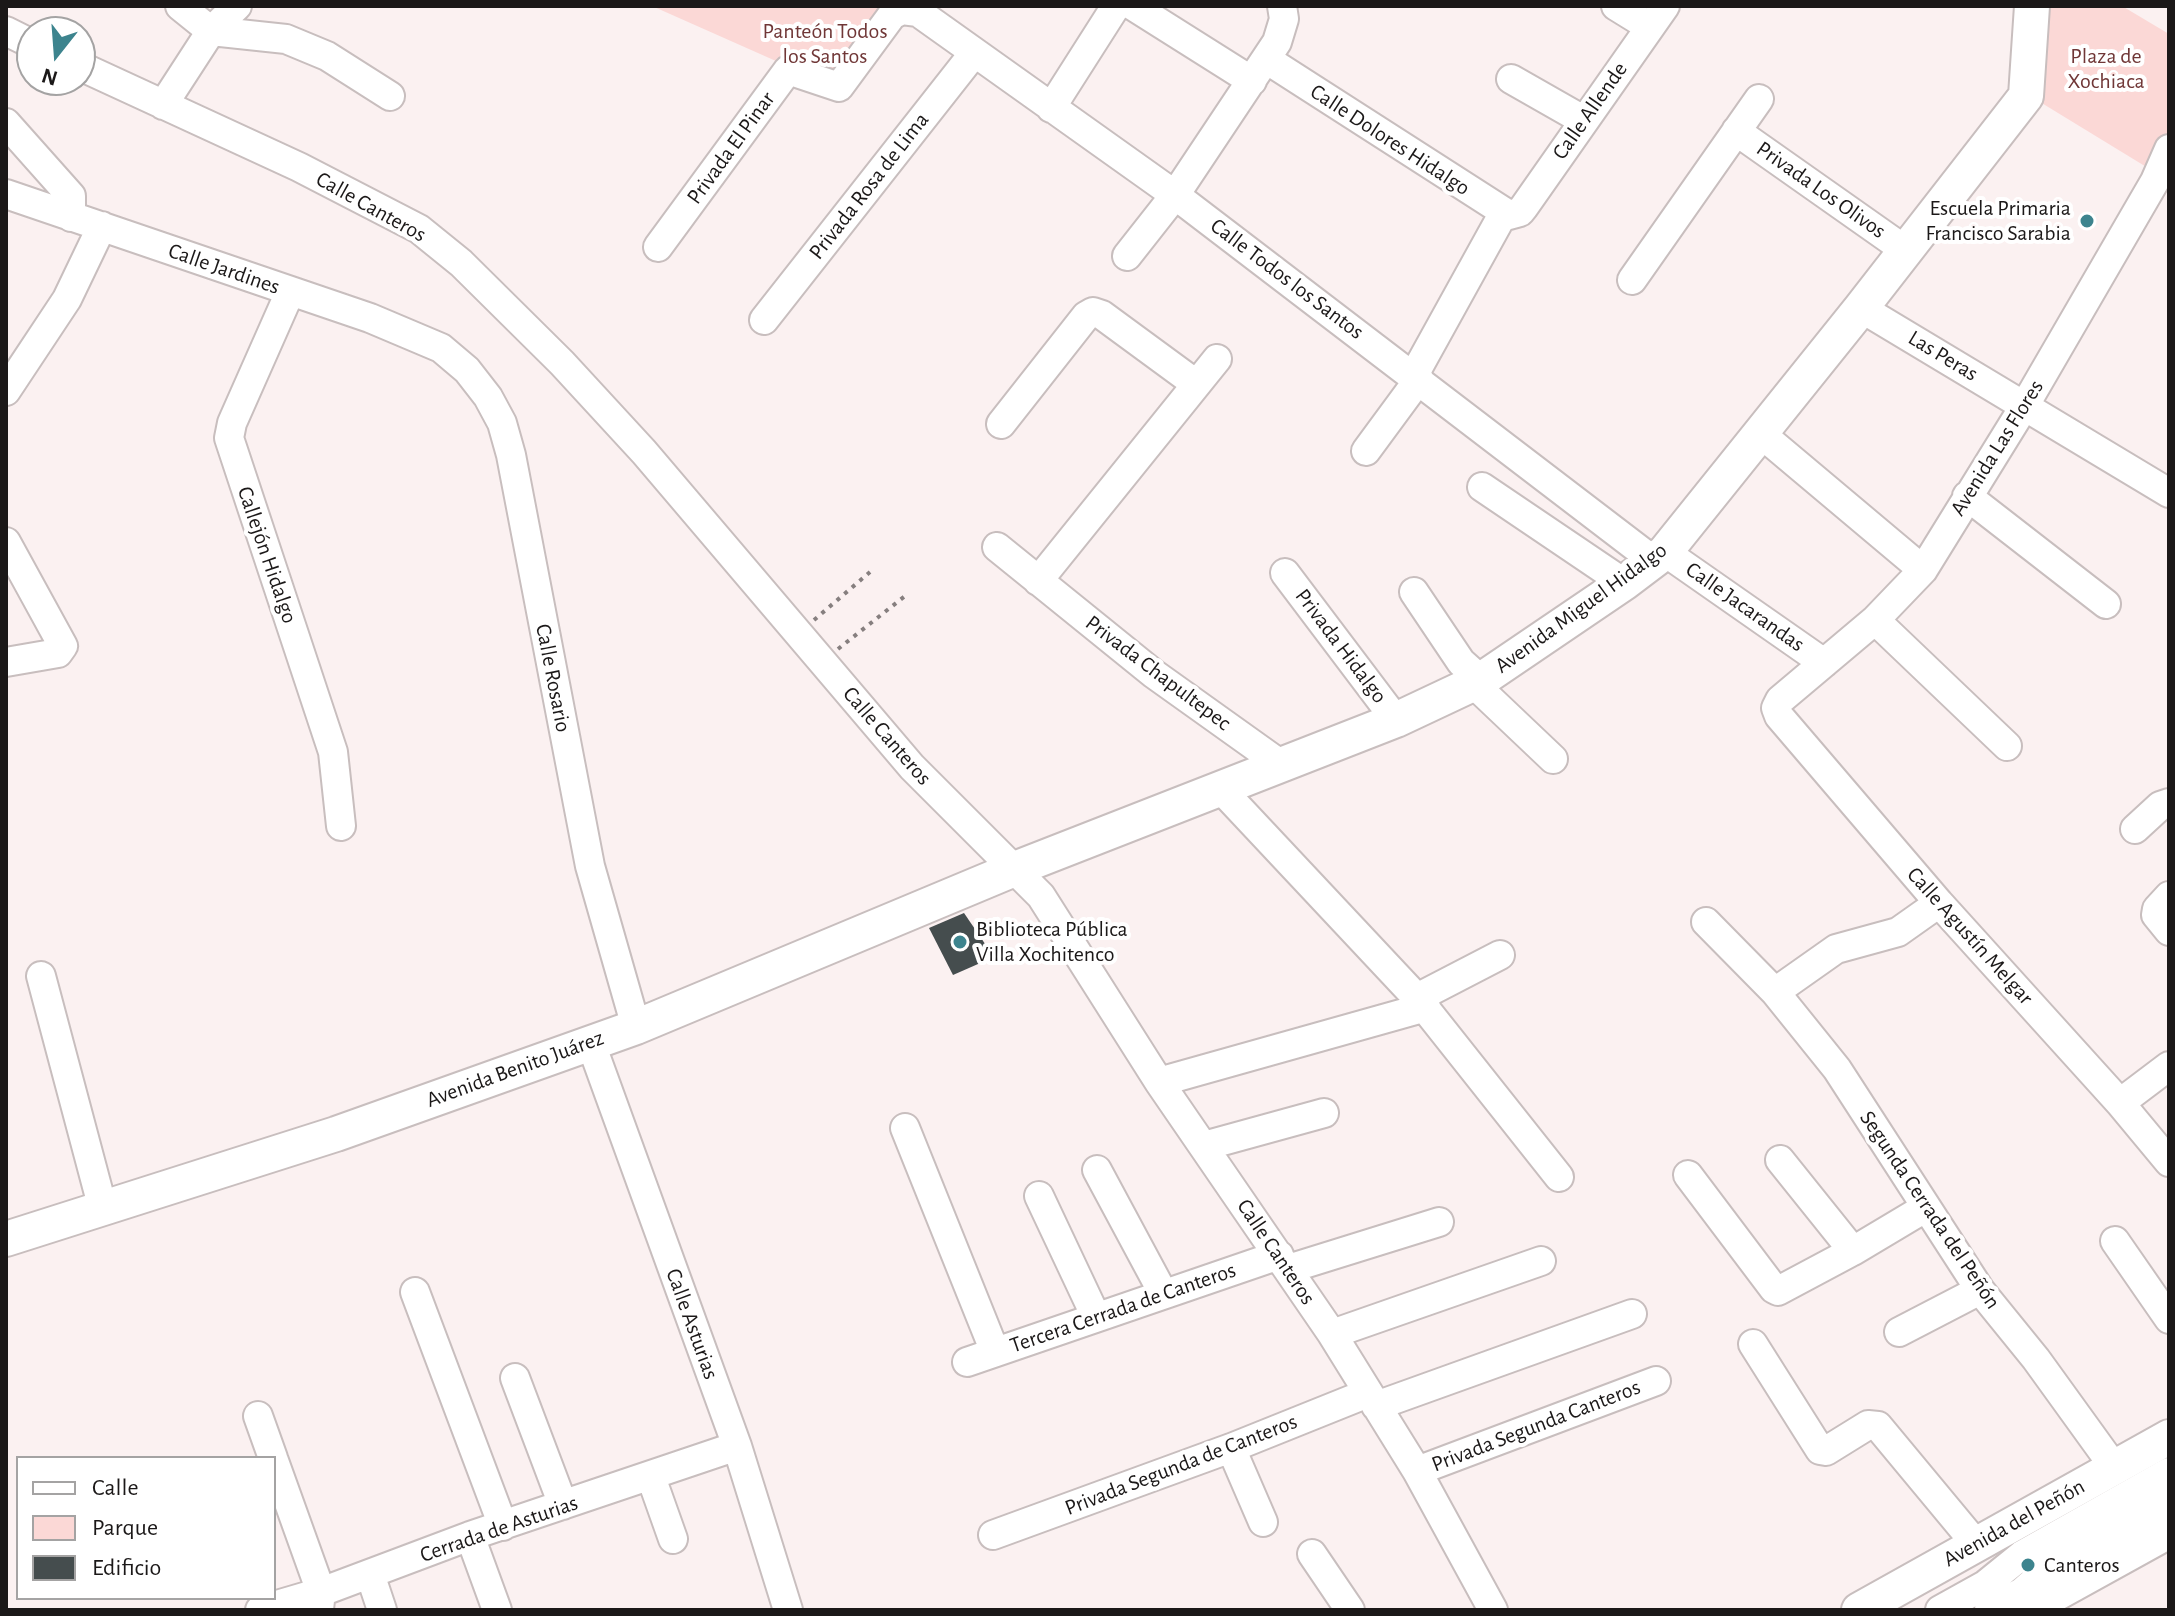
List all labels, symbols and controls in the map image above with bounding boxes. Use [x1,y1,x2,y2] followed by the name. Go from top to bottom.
[16,16,96,96] north arrow
[762,18,888,70] park label: Panteón Todos los Santos
[2067,43,2145,94] park label: Plaza de Xochiaca
[1547,57,1633,165] street label: Calle Allende
[39,64,60,90] text: N
[1305,79,1475,201] street label: Calle Dolores Hidalgo
[681,87,781,209] street label: Privada El Pinar
[803,107,935,265] street label: Privada Rosa de Lima
[1751,136,1891,244] street label: Privada Los Olivos
[311,166,431,248] street label: Calle Canteros
[1926,195,2071,246] place label: Escuela Primaria Francisco Sarabia
[2078,212,2096,230] marker: Escuela Primaria Francisco Sarabia
[1205,213,1369,345] street label: Calle Todos los Santos
[165,238,283,300] street label: Calle Jardines
[1903,325,1983,387] street label: Las Peras
[1945,375,2049,521] street label: Avenida Las Flores
[231,483,303,627] street label: Callejón Hidalgo
[1490,537,1672,679] street label: Avenida Miguel Hidalgo
[1681,556,1809,658] street label: Calle Jacarandas
[1289,583,1393,709] street label: Privada Hidalgo
[1080,610,1236,736] street label: Privada Chapultepec
[530,622,576,734] street label: Calle Rosario
[837,681,937,791] street label: Calle Canteros
[1901,862,2039,1010] street label: Calle Agustín Melgar
[976,916,1128,968] place label: Biblioteca Pública Villa Xochitenco
[951,933,969,951] marker: Biblioteca Pública Villa Xochitenco
[423,1025,607,1113] street label: Avenida Benito Juárez
[1854,1106,2006,1314] street label: Segunda Cerrada del Peñón
[1231,1194,1321,1310] street label: Calle Canteros
[1007,1257,1239,1359] street label: Tercera Cerrada de Canteros
[660,1265,724,1383] street label: Calle Asturias
[1428,1374,1644,1478] street label: Privada Segunda Canteros
[1061,1408,1301,1522] street label: Privada Segunda de Canteros
[16,1456,276,1600] legend
[1939,1473,2089,1573] street label: Avenida del Peñón
[92,1476,139,1500] text: Calle
[417,1490,581,1568] street label: Cerrada de Asturias
[92,1516,158,1540] text: Parque
[2044,1552,2120,1578] place label: Canteros
[92,1556,161,1580] text: Edificio
[2019,1556,2037,1574] marker: Canteros

